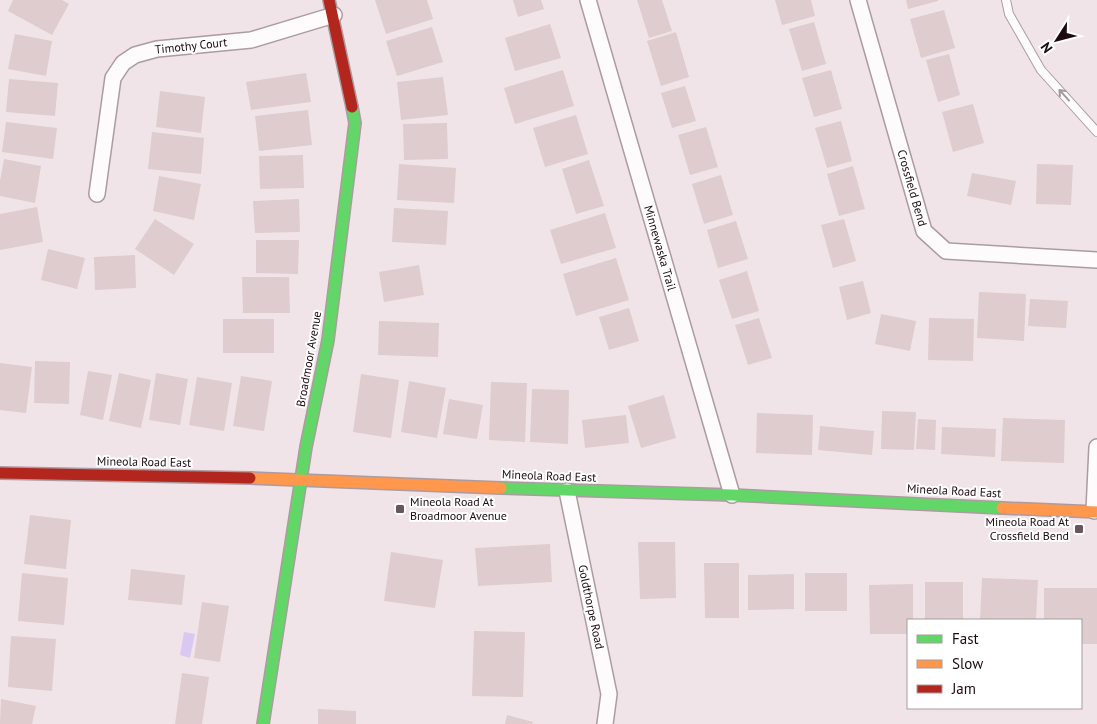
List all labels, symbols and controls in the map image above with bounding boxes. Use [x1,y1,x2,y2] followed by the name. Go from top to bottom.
[1032,15,1082,65] north arrow
[154,34,228,57] street label: Timothy Court
[1036,39,1056,57] text: N
[1058,89,1070,102] one-way arrow
[894,148,931,228] street label: Crossfield Bend
[641,203,680,293] street label: Minnewaska Trail
[293,310,324,408] street label: Broadmoor Avenue
[97,453,191,470] street label: Mineola Road East
[502,466,596,485] street label: Mineola Road East
[906,481,1002,500] street label: Mineola Road East
[410,494,507,523] place label: Mineola Road At Broadmoor Avenue
[394,503,406,515] marker: Mineola Road At Broadmoor Avenue
[986,514,1069,543] place label: Mineola Road At Crossfield Bend
[1073,523,1085,535] marker: Mineola Road At Crossfield Bend
[575,563,608,651] street label: Goldthorpe Road
[907,619,1082,709] legend
[952,629,979,648] text: Fast
[952,654,983,673] text: Slow
[951,679,976,698] text: Jam

